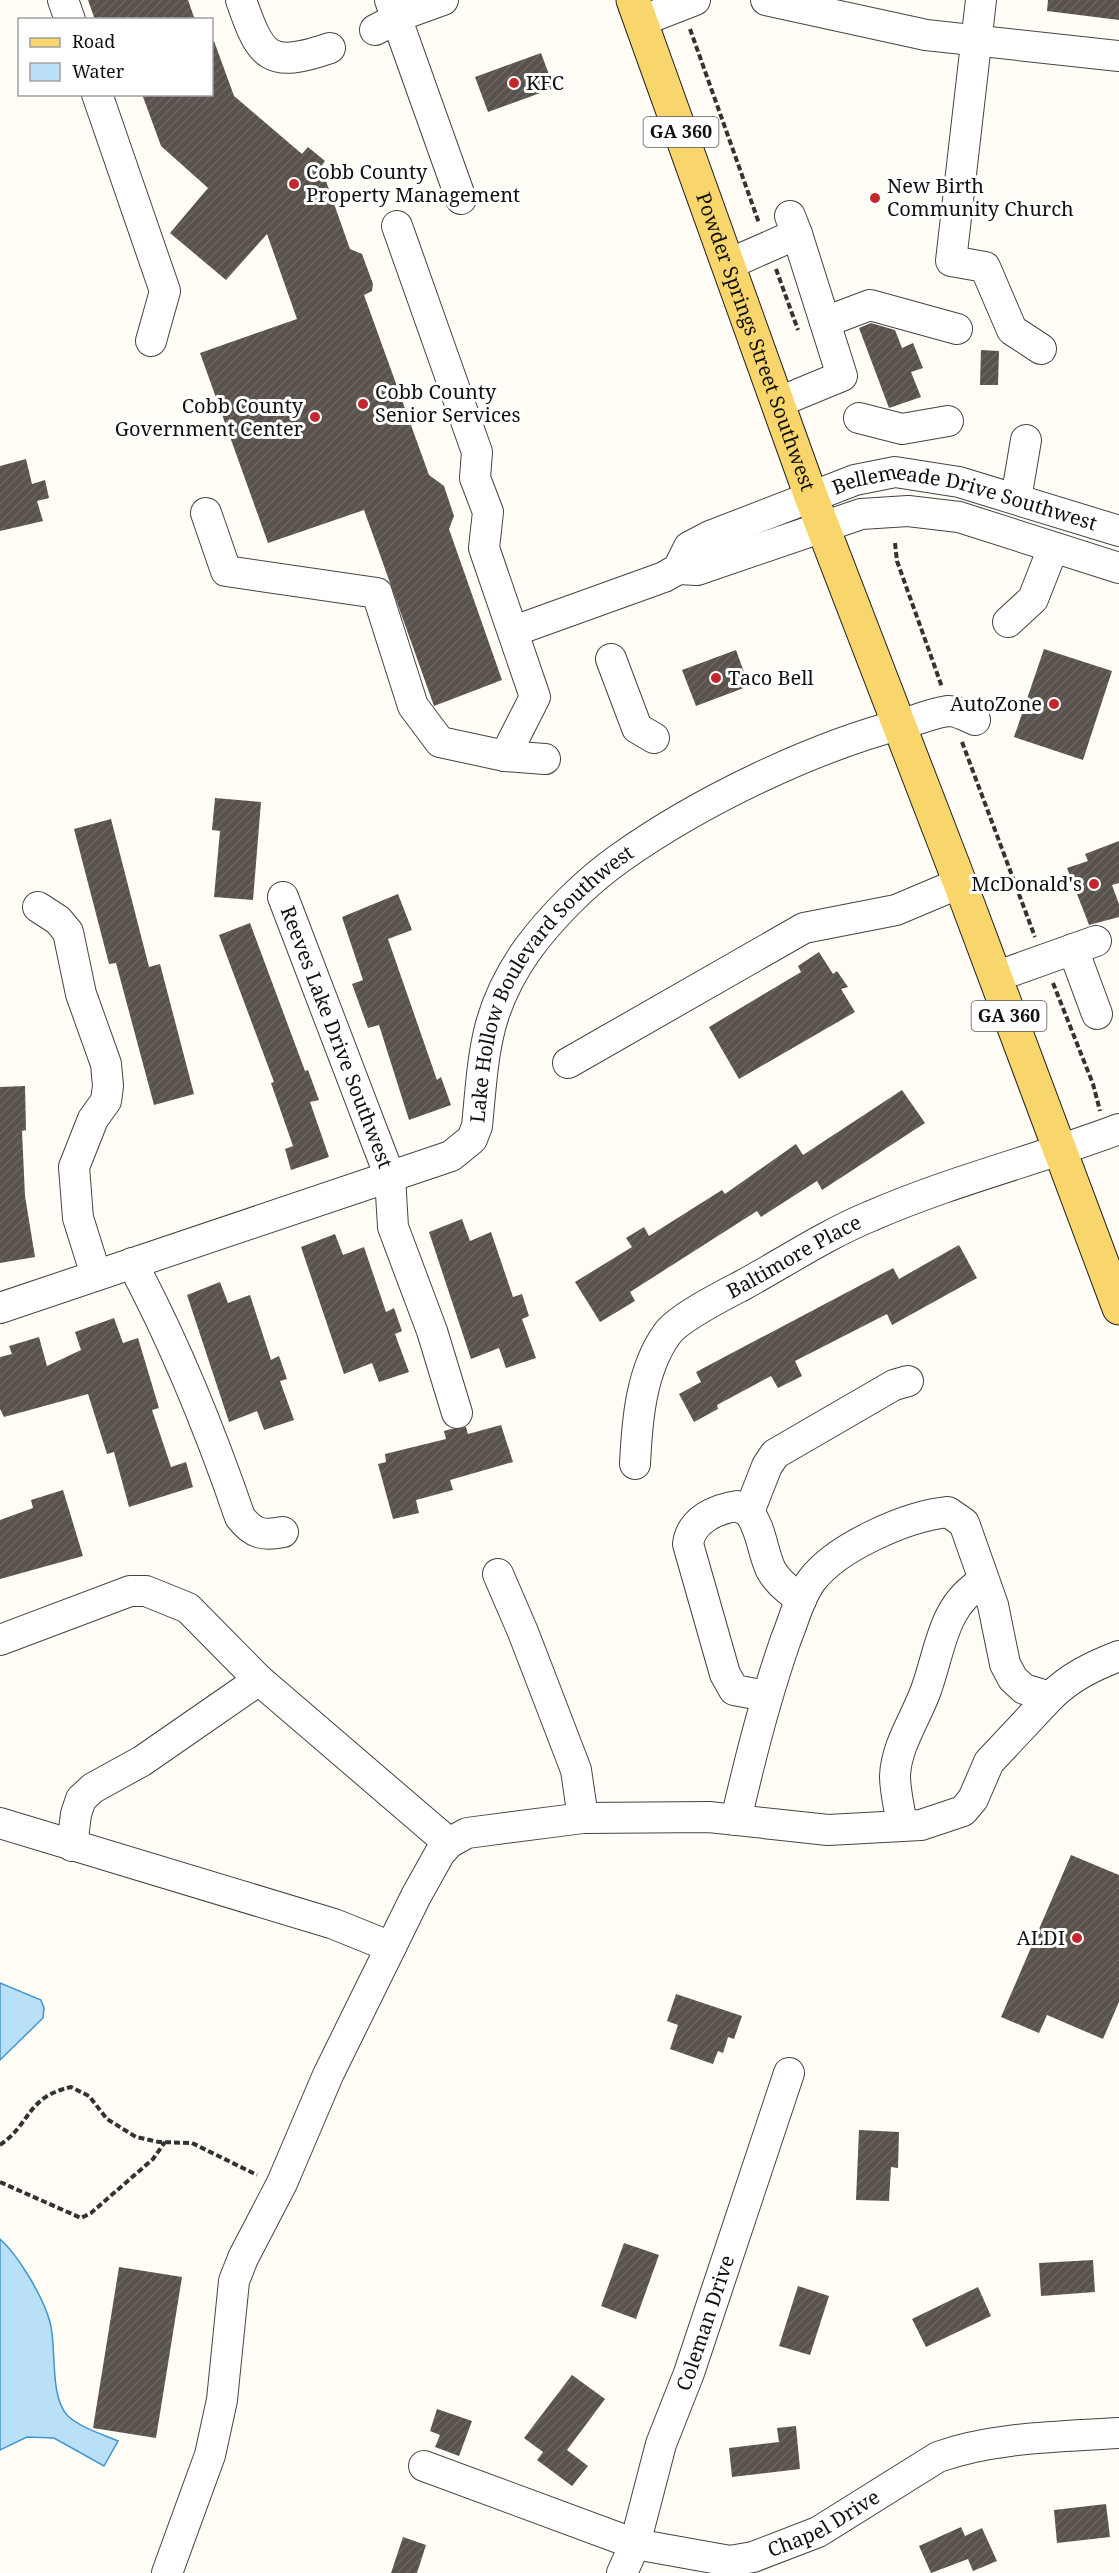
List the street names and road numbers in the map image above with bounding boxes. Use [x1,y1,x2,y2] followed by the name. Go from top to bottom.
[644,117,718,147] road number: GA 360
[690,189,822,494] street label: Powder Springs Street Southwest
[828,458,1100,536] street label: Bellemeade Drive Southwest
[463,839,639,1124] street label: Lake Hollow Boulevard Southwest
[275,902,399,1172] street label: Reeves Lake Drive Southwest
[972,1001,1046,1031] road number: GA 360
[722,1208,865,1304] street label: Baltimore Place
[669,2251,740,2395] street label: Coleman Drive
[763,2483,884,2563] street label: Chapel Drive

